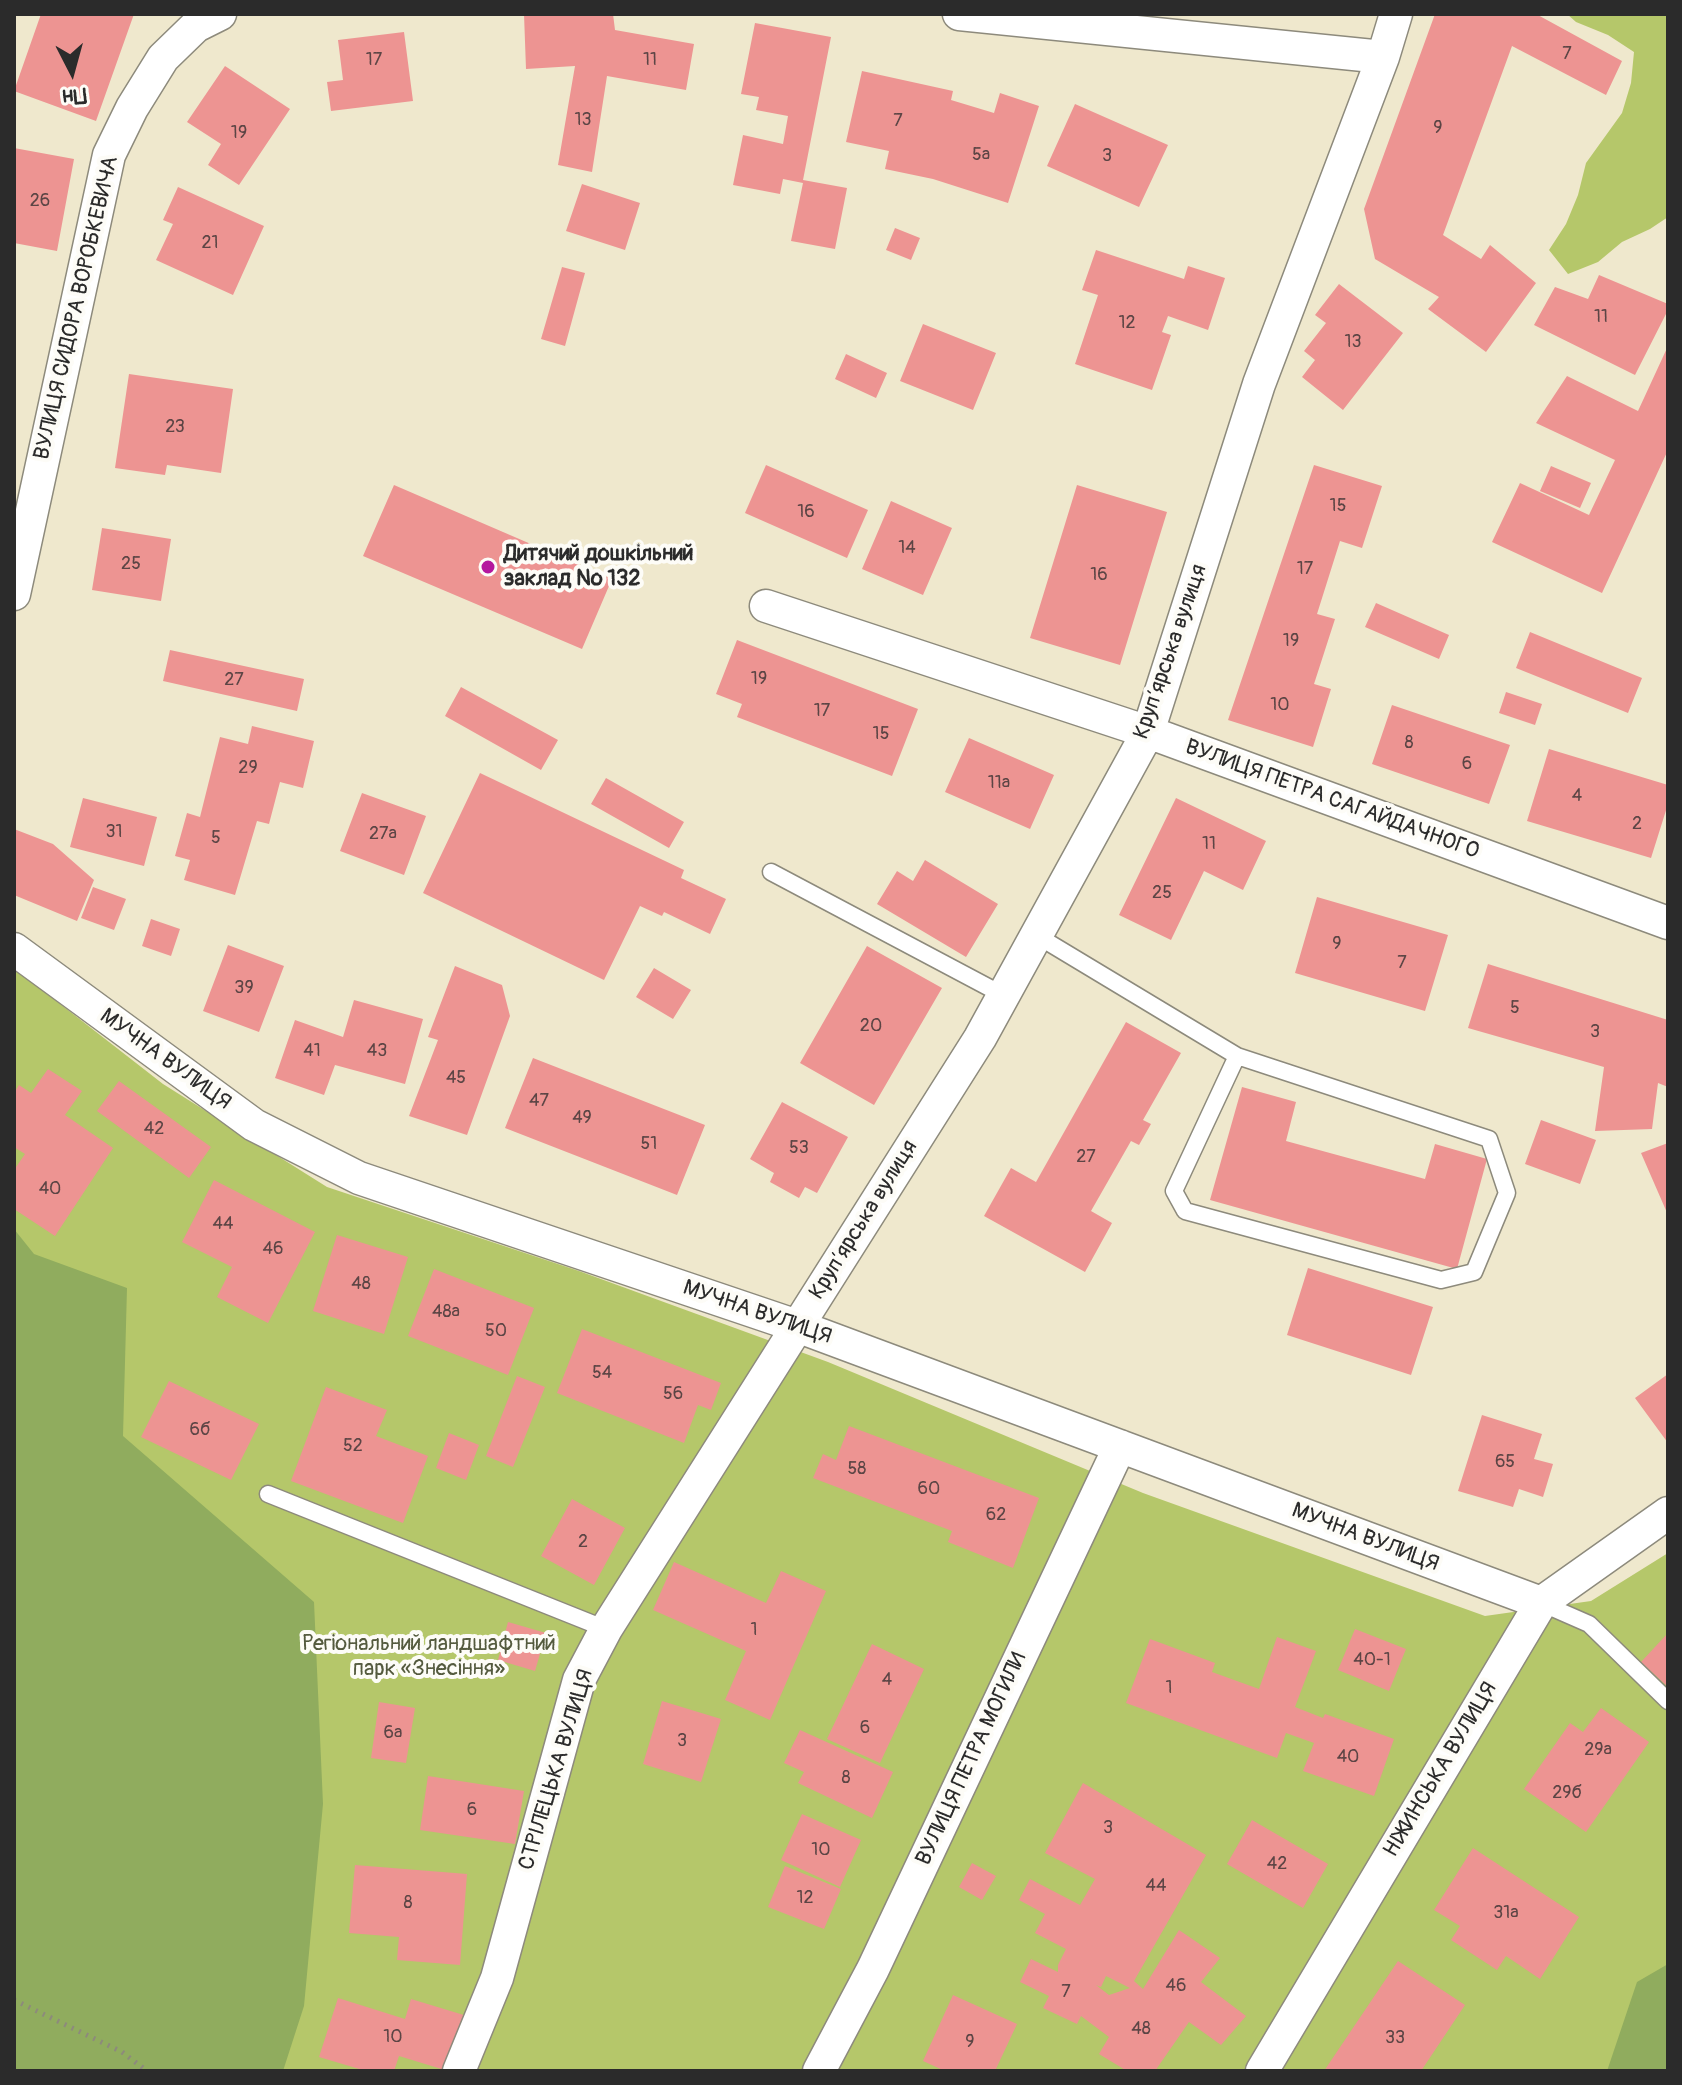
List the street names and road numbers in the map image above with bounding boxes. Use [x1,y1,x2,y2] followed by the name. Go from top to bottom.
[29,154,125,462] street label: ВУЛИЦЯ СИДОРА ВОРОБКЕВИЧА
[1129,561,1213,743] street label: Крупʼярська вулиця
[1181,734,1483,866] street label: ВУЛИЦЯ ПЕТРА САГАЙДАЧНОГО
[94,1004,236,1116] street label: МУЧНА ВУЛИЦЯ
[804,1135,924,1305] street label: Крупʼярська вулиця
[679,1275,835,1351] street label: МУЧНА ВУЛИЦЯ
[1288,1498,1442,1578] street label: МУЧНА ВУЛИЦЯ
[911,1648,1033,1870] street label: ВУЛИЦЯ ПЕТРА МОГИЛИ
[514,1666,600,1874] street label: СТРІЛЕЦЬКА ВУЛИЦЯ
[1378,1678,1504,1862] street label: НІЖИНСЬКА ВУЛИЦЯ

